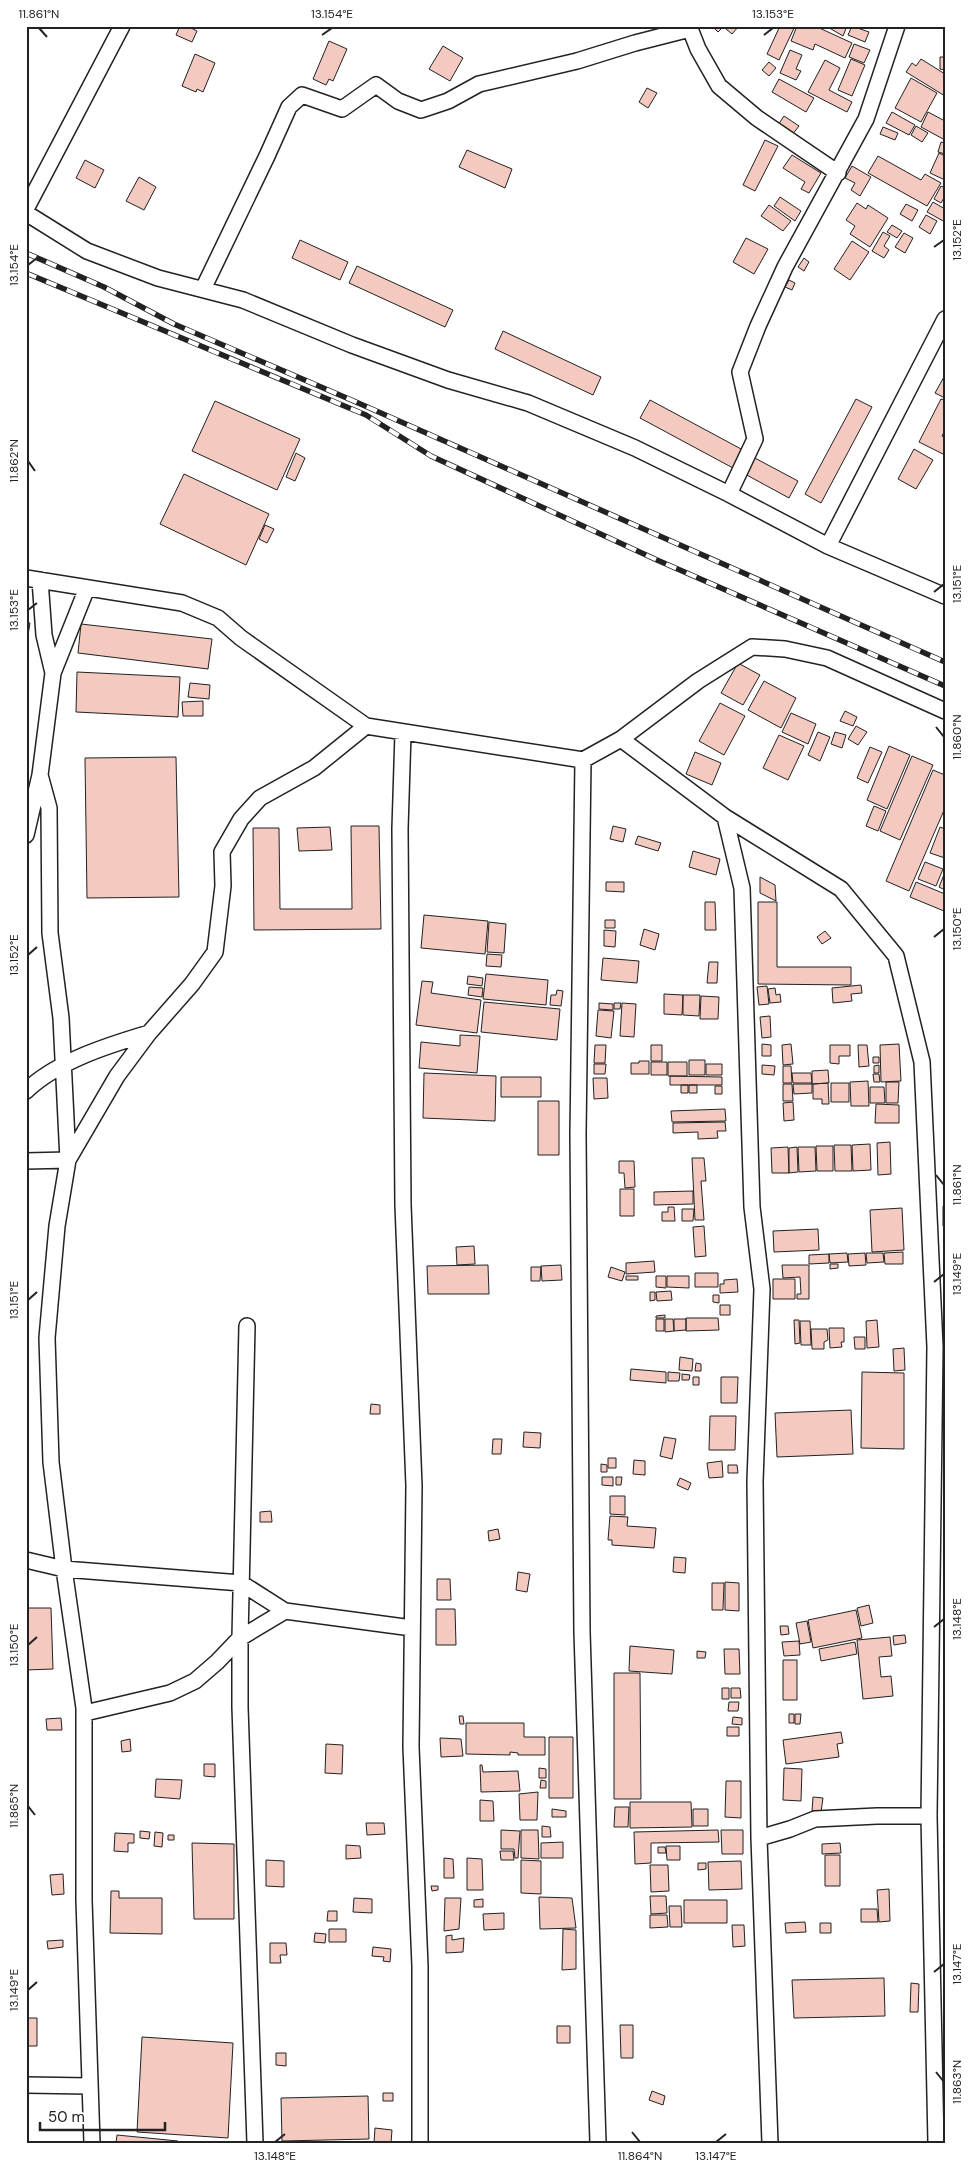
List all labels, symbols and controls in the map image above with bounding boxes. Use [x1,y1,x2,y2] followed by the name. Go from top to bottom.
[19,6,59,22] text: 11.861°N
[311,6,353,22] text: 13.154°E
[752,6,794,22] text: 13.153°E
[949,219,965,261] text: 13.152°E
[6,244,22,286] text: 13.154°E
[6,439,22,483] text: 11.862°N
[949,564,965,603] text: 13.151°E
[6,589,22,631] text: 13.153°E
[949,714,965,760] text: 11.860°N
[949,907,965,951] text: 13.150°E
[6,934,22,976] text: 13.152°E
[949,1165,965,1205] text: 11.861°N
[949,1253,965,1295] text: 13.149°E
[6,1280,22,1319] text: 13.151°E
[949,1598,965,1640] text: 13.148°E
[6,1623,22,1667] text: 13.150°E
[6,1784,22,1828] text: 11.865°N
[949,1943,965,1985] text: 13.147°E
[6,1969,22,2011] text: 13.149°E
[949,2060,965,2104] text: 11.863°N
[40,2099,165,2131] scale bar
[48,2107,85,2127] text: 50 m
[254,2148,296,2164] text: 13.148°E
[618,2148,662,2164] text: 11.864°N
[695,2148,737,2164] text: 13.147°E

